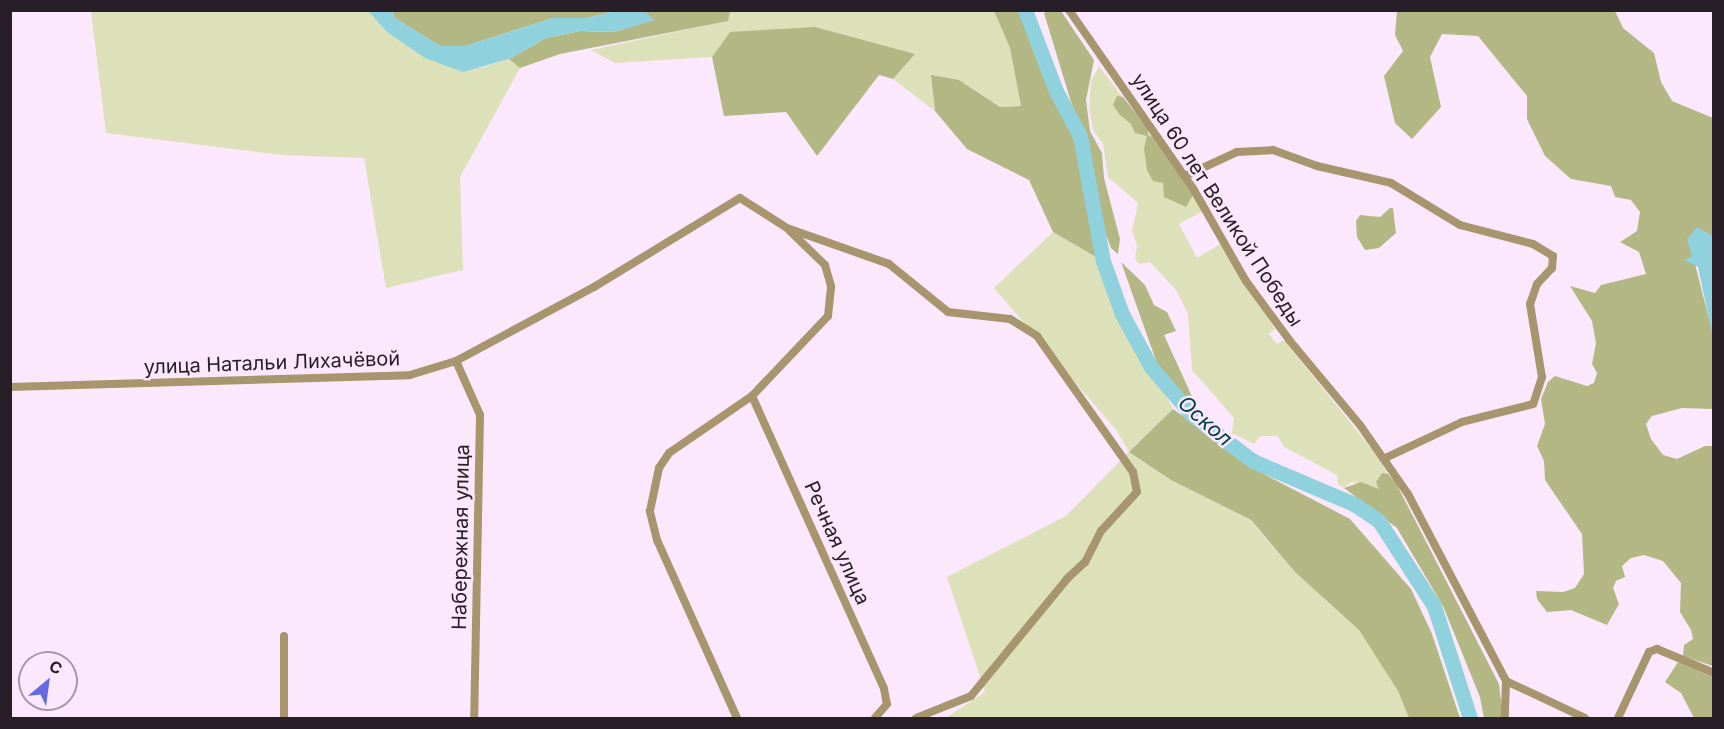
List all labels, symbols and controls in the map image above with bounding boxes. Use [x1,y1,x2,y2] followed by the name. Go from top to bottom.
[1126,69,1308,331] street label: улица 60 лет Великой Победы
[143,347,401,379] street label: улица Натальи Лихачёвой
[1173,391,1237,451] water label: Оскол
[447,444,475,630] street label: Набережная улица
[799,478,875,608] street label: Речная улица
[18,651,78,711] north arrow
[46,655,66,679] text: С

